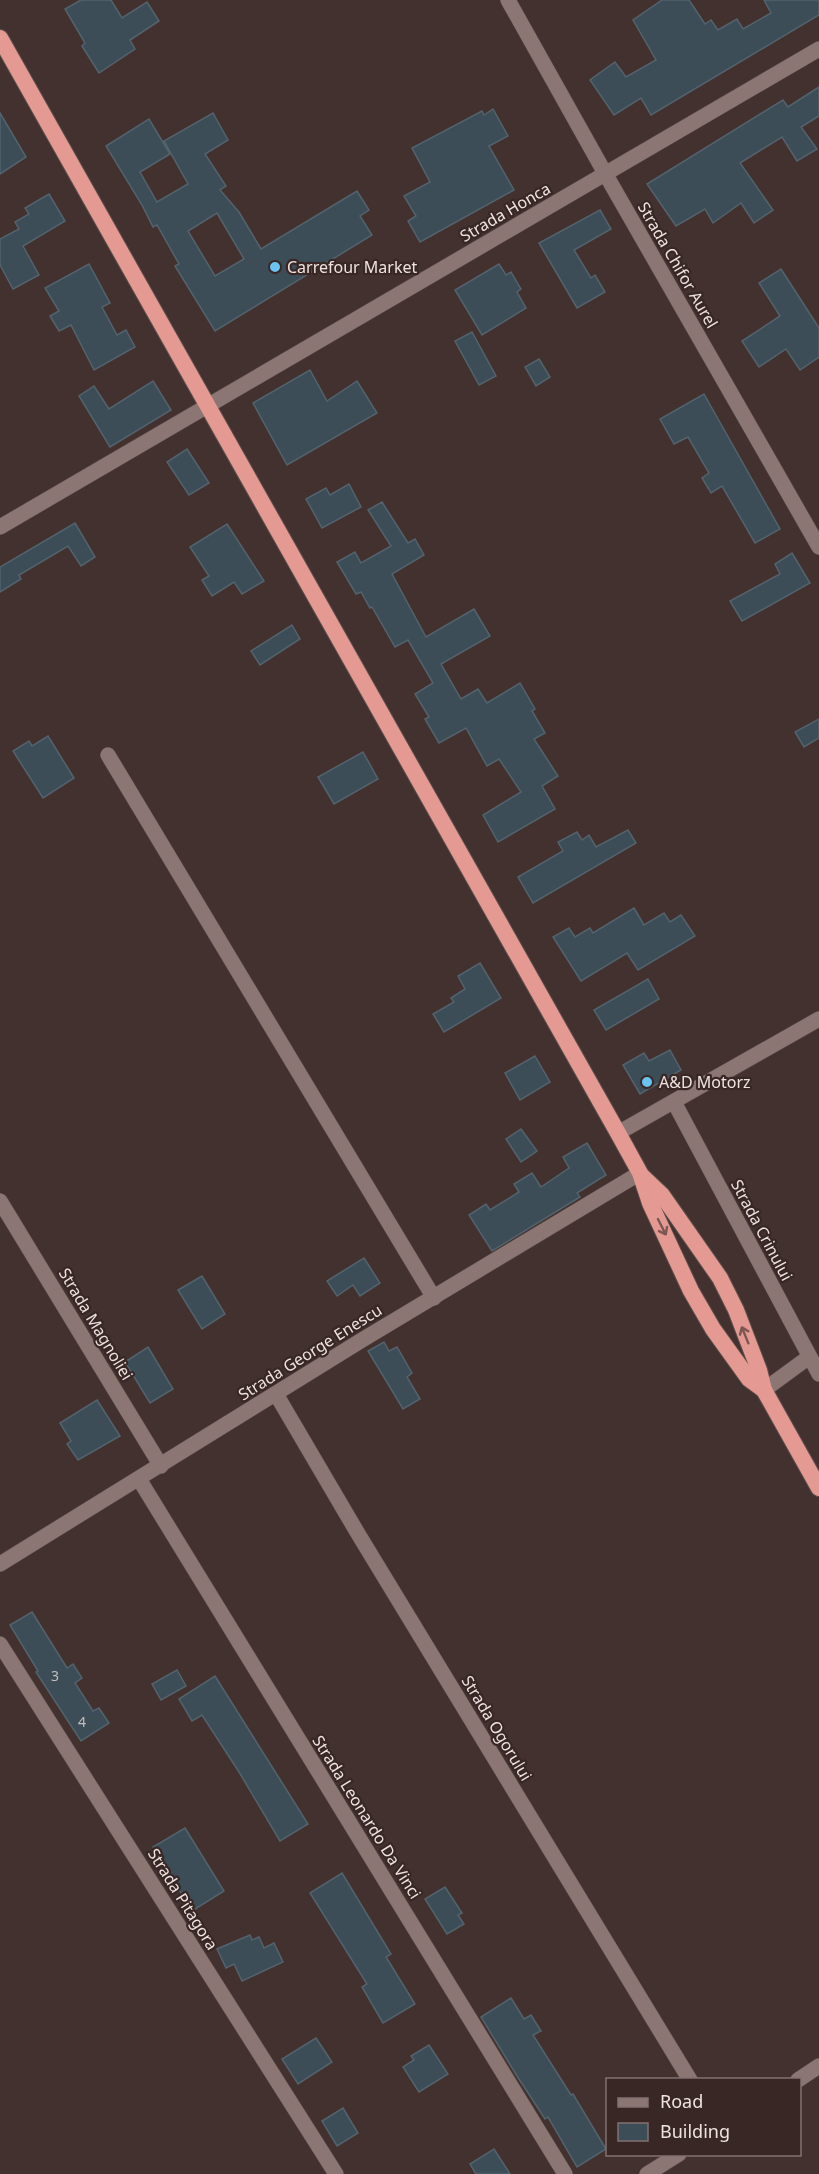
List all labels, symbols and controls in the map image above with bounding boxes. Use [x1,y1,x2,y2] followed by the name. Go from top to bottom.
[456,177,554,247] street label: Strada Honca
[633,198,723,332] street label: Strada Chifor Aurel
[287,256,418,278] place label: Carrefour Market
[268,260,282,274] marker: Carrefour Market
[659,1071,751,1093] place label: A&D Motorz
[640,1075,654,1089] marker: A&D Motorz
[726,1176,798,1284] street label: Strada Crinului
[657,1217,668,1235] one-way arrow
[54,1264,138,1384] street label: Strada Magnoliei
[234,1299,386,1405] street label: Strada George Enescu
[738,1326,749,1344] one-way arrow
[51,1666,59,1685] house number: 3
[457,1671,537,1785] street label: Strada Ogorului
[78,1712,86,1731] house number: 4
[308,1731,426,1903] street label: Strada Leonardo Da Vinci
[143,1844,223,1954] street label: Strada Pitagora
[606,2078,801,2156] legend
[660,2089,703,2113] text: Road
[660,2119,730,2143] text: Building

